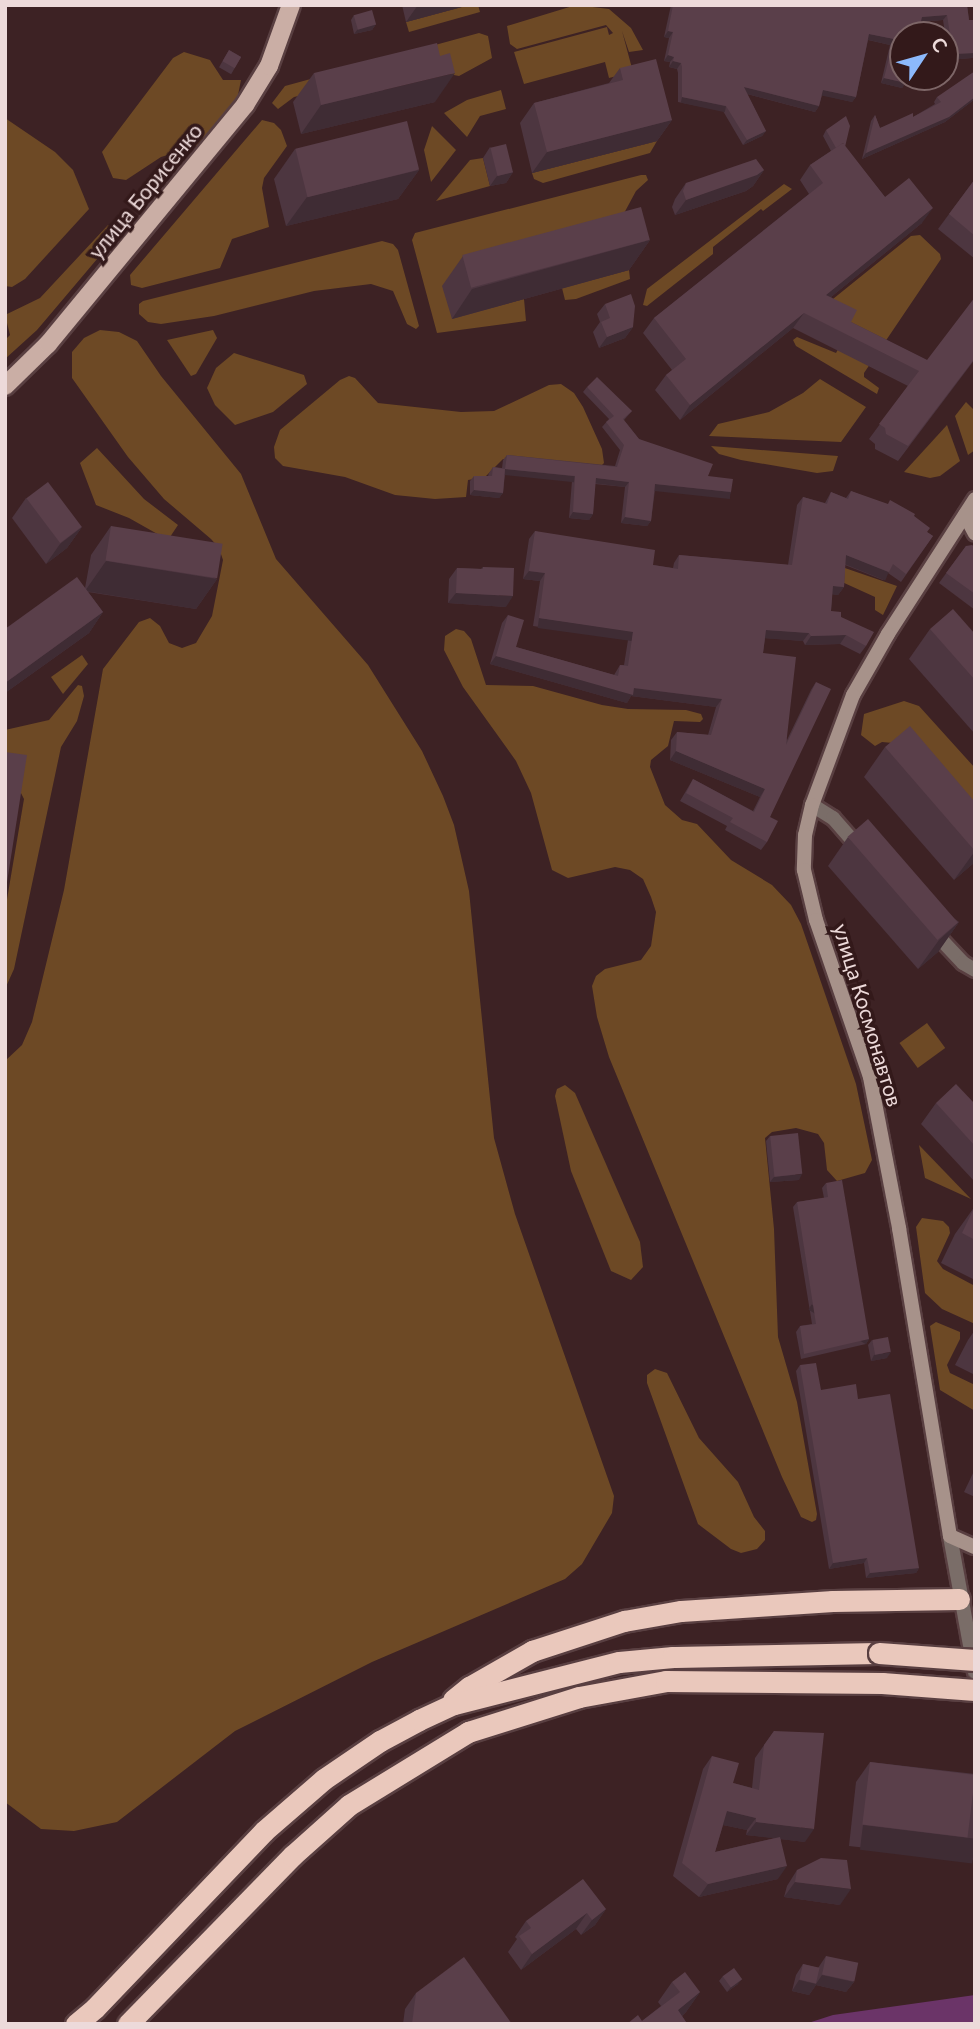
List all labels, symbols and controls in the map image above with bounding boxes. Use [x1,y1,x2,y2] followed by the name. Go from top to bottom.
[889,21,959,91] north arrow
[927,33,953,56] text: С
[83,118,207,264] street label: улица Борисенко
[828,921,908,1109] street label: улица Космонавтов

